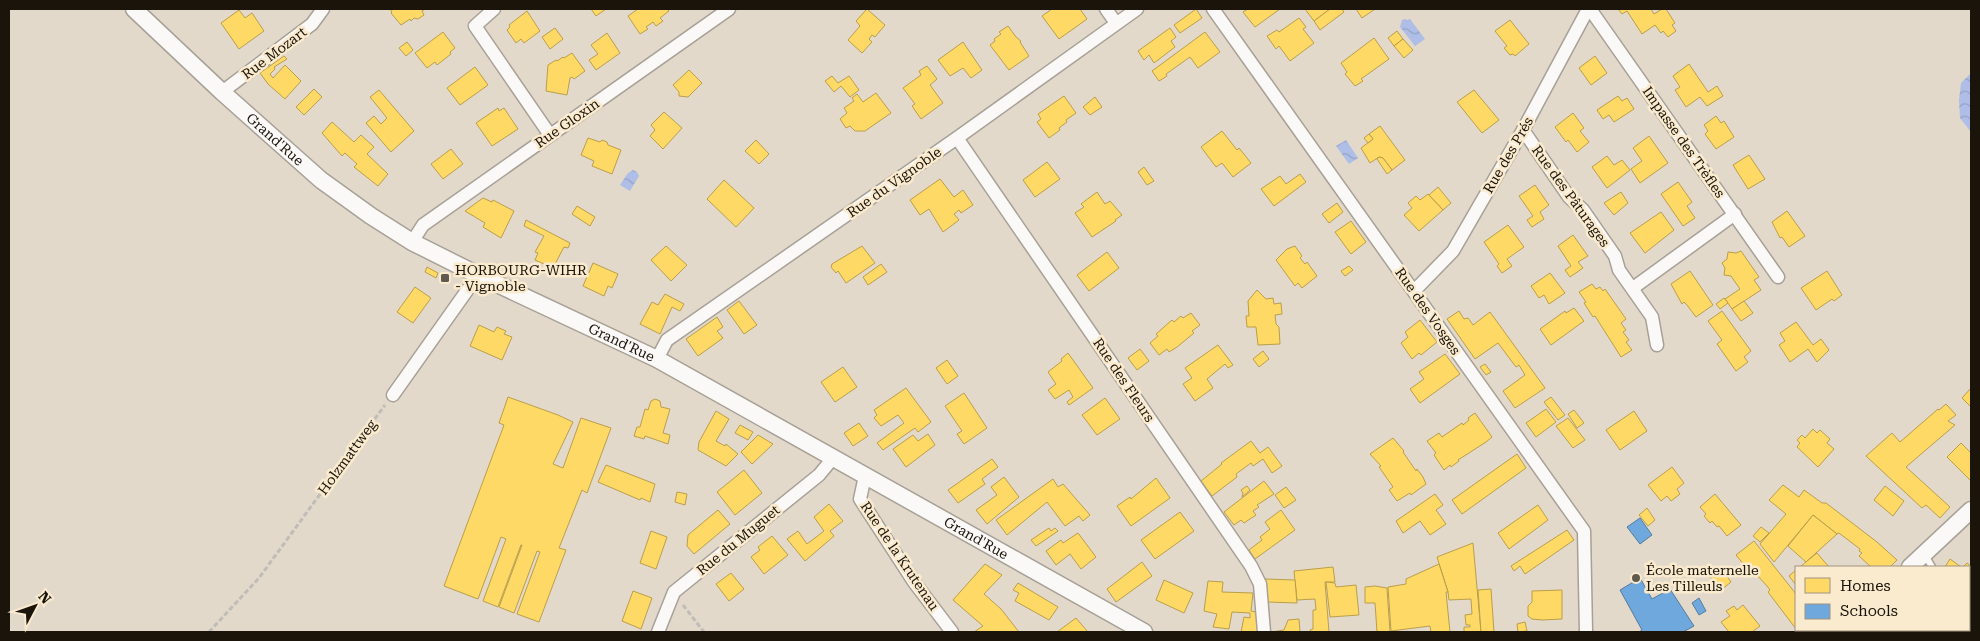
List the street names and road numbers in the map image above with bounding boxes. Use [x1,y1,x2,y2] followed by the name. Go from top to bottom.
[239,24,309,82] street label: Rue Mozart
[1640,83,1729,201] street label: Impasse des Trèfles
[532,95,602,151] street label: Rue Gloxin
[243,110,307,169] street label: Grand'Rue
[1480,114,1536,196] street label: Rue des Prés
[1529,142,1613,250] street label: Rue des Pâturages
[844,143,945,221] street label: Rue du Vignoble
[1392,264,1464,358] street label: Rue des Vosges
[586,320,658,365] street label: Grand'Rue
[1090,335,1158,425] street label: Rue des Fleurs
[314,416,380,498] street label: Holzmattweg
[858,499,943,614] street label: Rue de la Krutenau
[693,502,783,578] street label: Rue du Muguet
[941,514,1011,562] street label: Grand'Rue

